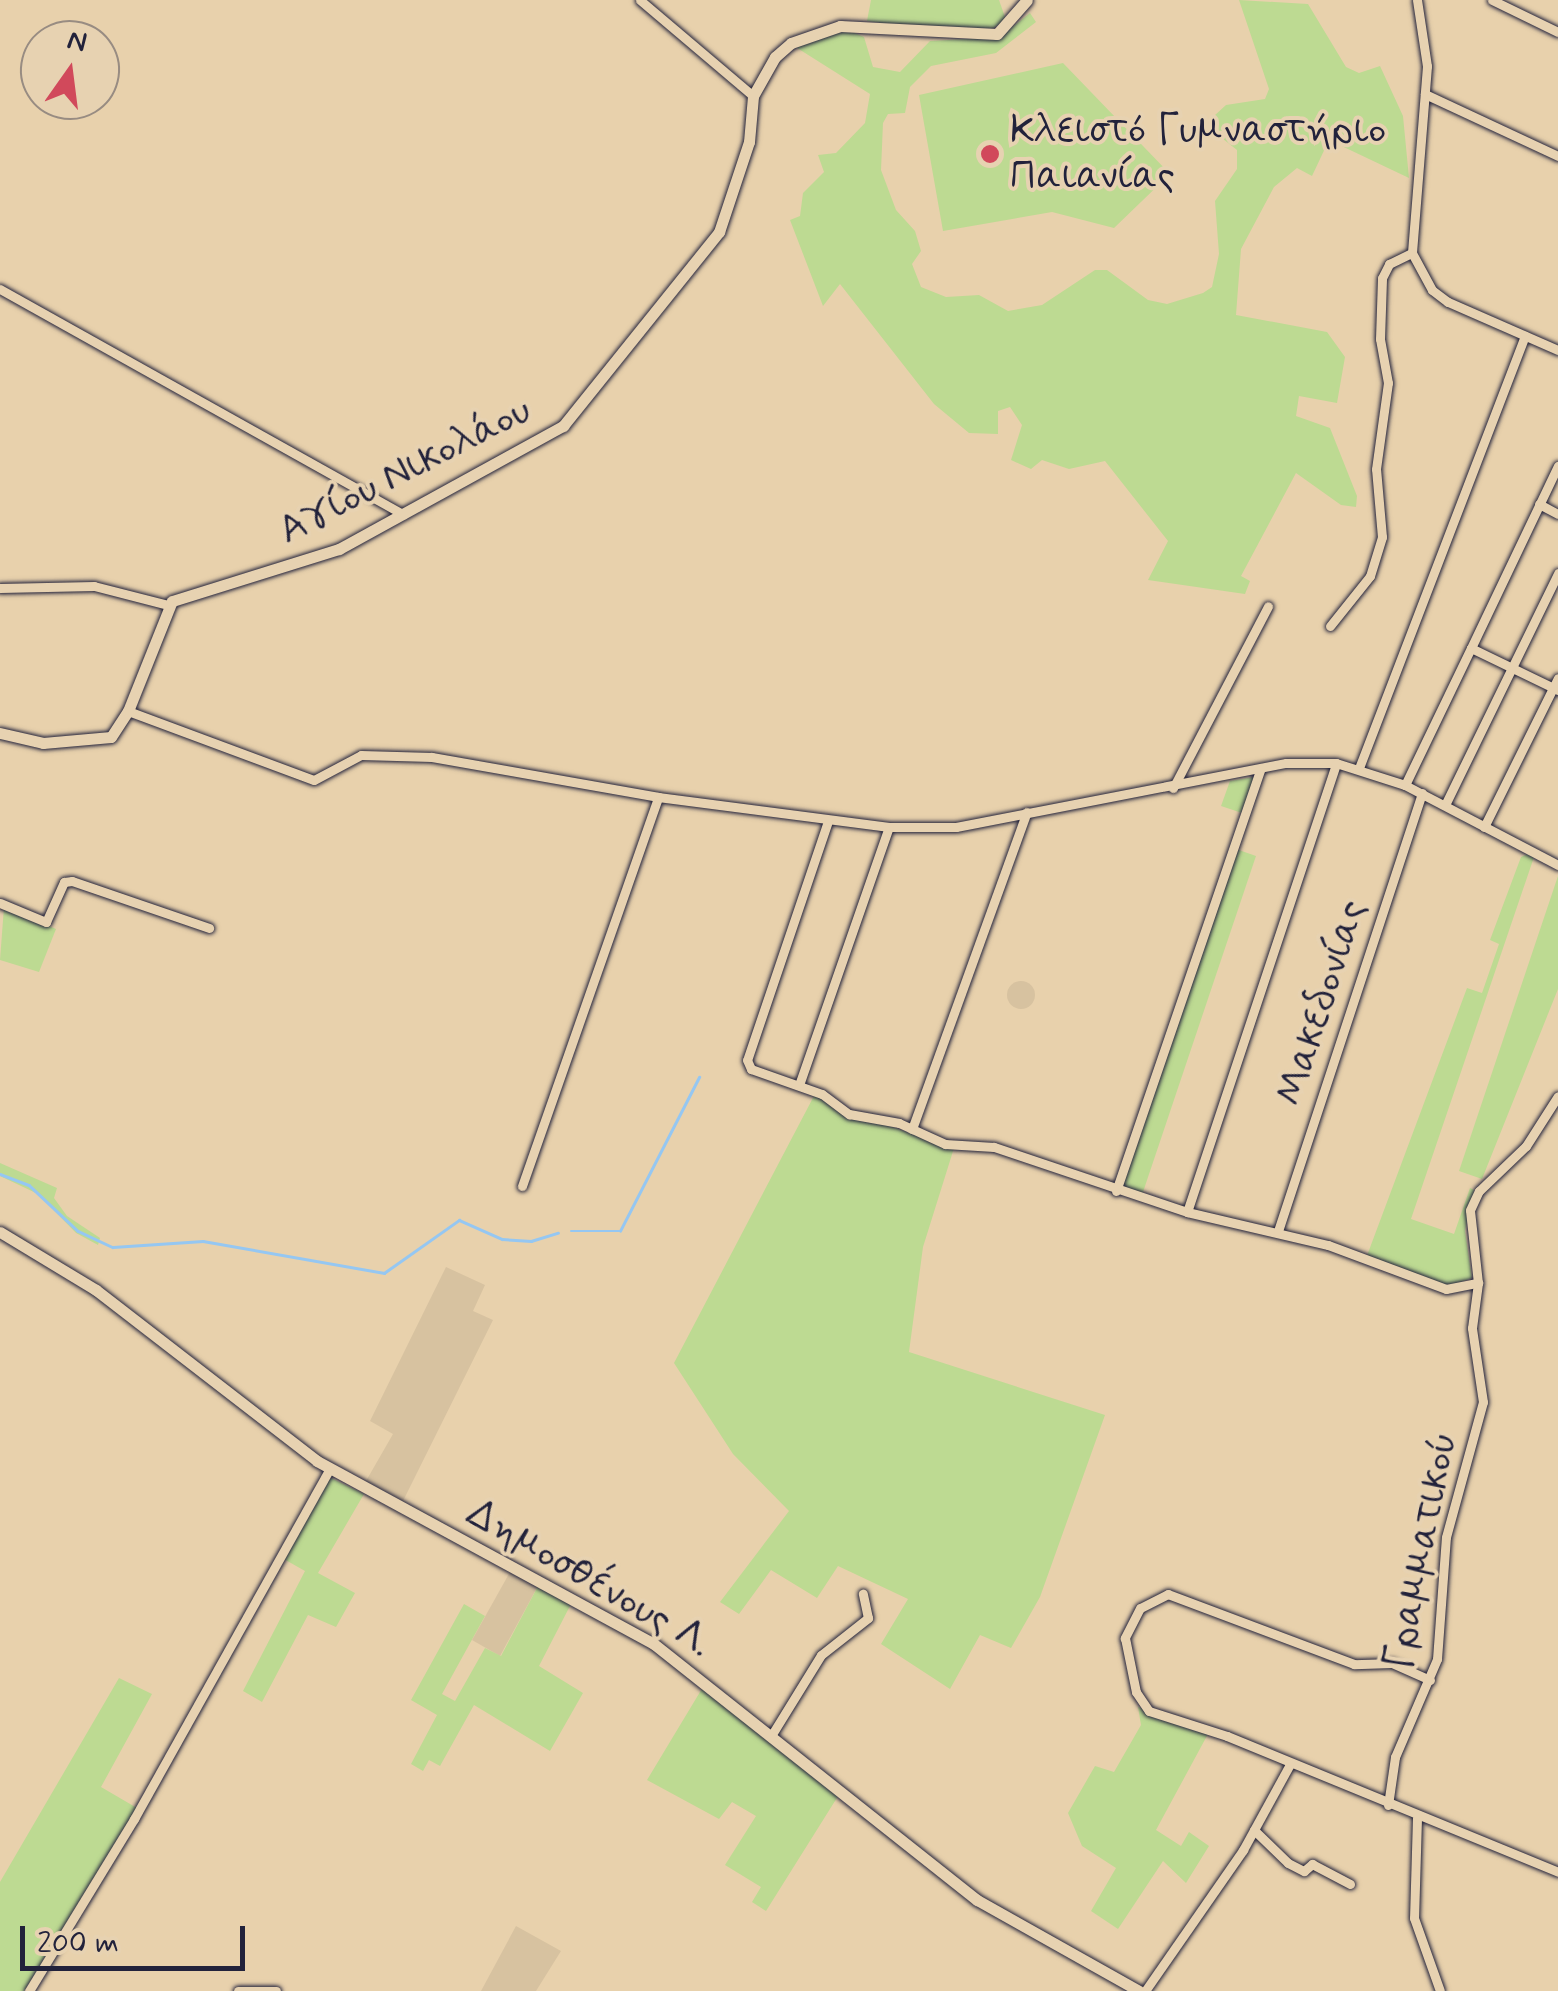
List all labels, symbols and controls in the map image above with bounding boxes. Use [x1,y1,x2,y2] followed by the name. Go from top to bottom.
[20,20,120,120] north arrow
[63,22,90,63] text: N
[1010,107,1386,201] place label: Κλειστό Γυμναστήριο Παιανίας
[979,143,1001,165] marker: Κλειστό Γυμναστήριο Παιανίας
[271,387,539,555] street label: Αγίου Νικολάου
[1266,894,1378,1112] street label: Μακεδονίας
[1375,1428,1469,1674] street label: Γραμματικού
[458,1490,720,1668] street label: Δημοσθένους Λ.
[25,1906,250,1968] scale bar
[37,1924,119,1963] text: 200 m

